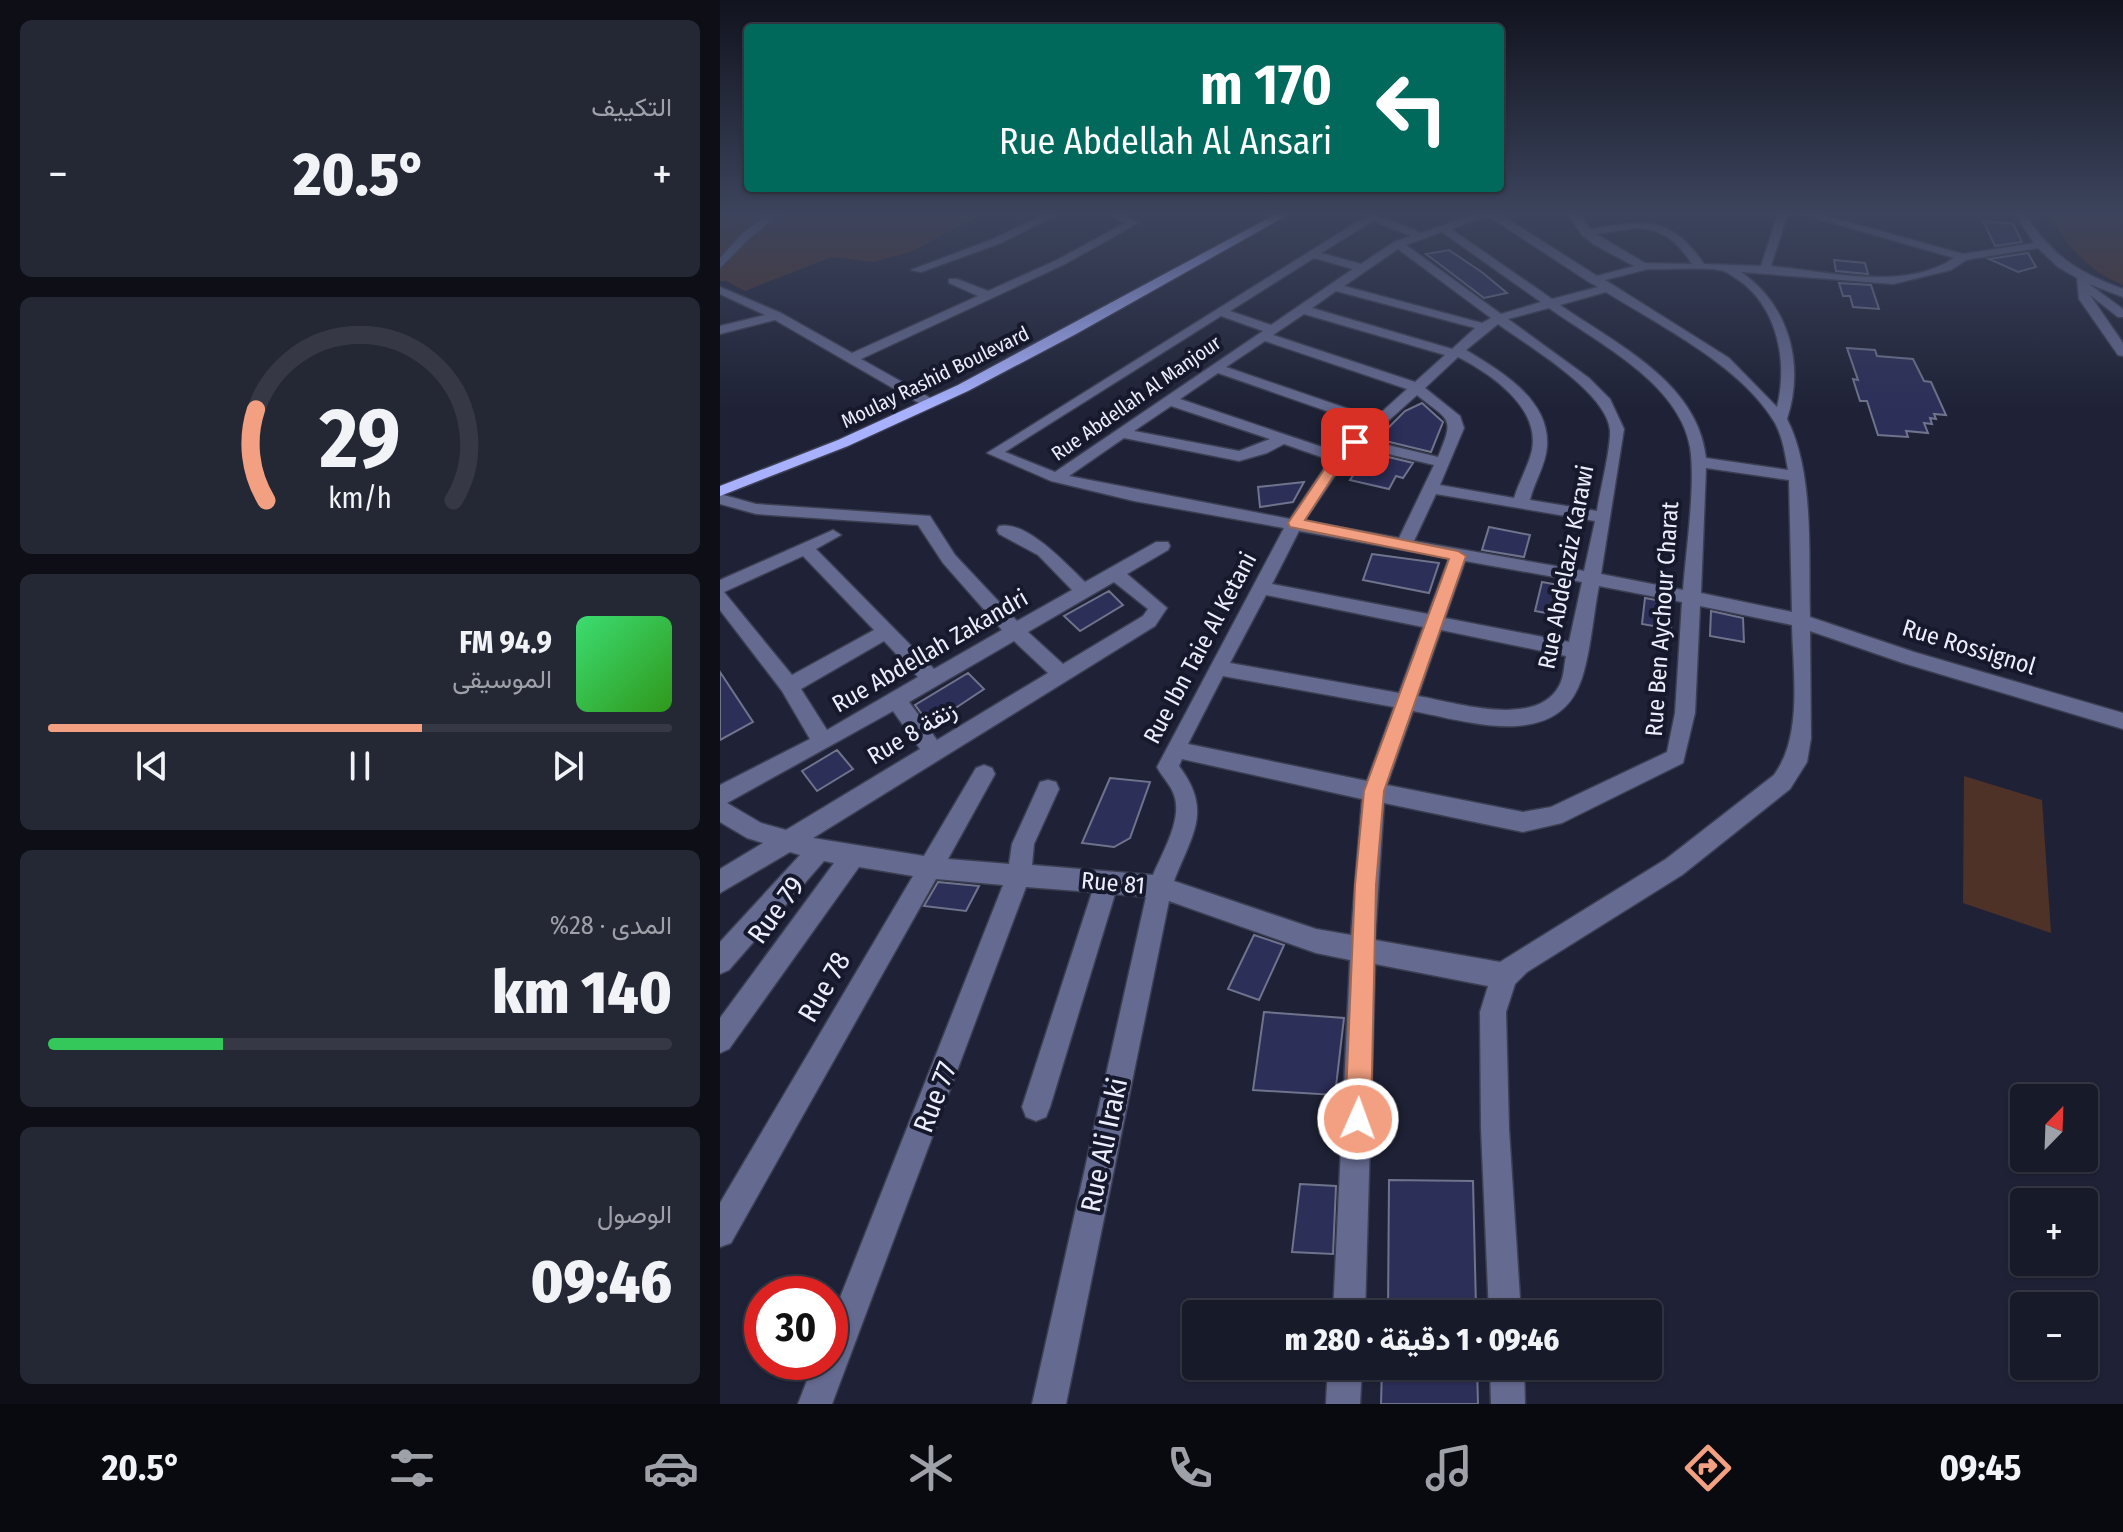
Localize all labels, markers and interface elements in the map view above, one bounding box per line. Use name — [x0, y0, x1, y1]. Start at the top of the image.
text: 170 m — [1200, 52, 1332, 119]
icon: left — [1360, 56, 1464, 160]
text: التكييف — [591, 92, 672, 123]
text: Rue Abdellah Al Ansari — [999, 120, 1332, 164]
text: 20.5° — [293, 139, 427, 211]
text: − — [48, 148, 68, 201]
text: + — [652, 148, 672, 201]
street label: Moulay Rashid Boulevard — [837, 321, 1033, 433]
street label: Rue Abdellah Al Manjour — [1047, 330, 1225, 466]
text: 29 — [318, 389, 401, 489]
pin — [1321, 408, 1389, 476]
icon: arrive — [1333, 420, 1377, 464]
street label: Rue Abdelaziz Karawi — [1532, 463, 1600, 671]
text: km/h — [328, 481, 392, 516]
street label: Rue Ben Aychour Charat — [1640, 500, 1684, 737]
street label: Rue Ibn Taie Al Ketani — [1138, 548, 1262, 748]
street label: Rue Abdellah Zakandri — [827, 584, 1033, 718]
street label: Rue Rossignol — [1899, 613, 2039, 681]
text: 94.9 FM — [459, 625, 552, 661]
text: الموسيقى — [452, 664, 552, 695]
street label: Rue 8 زنقة — [863, 696, 962, 771]
icon: previous — [130, 744, 174, 788]
icon: pause — [338, 744, 382, 788]
icon: next — [546, 744, 590, 788]
street label: Rue 81 — [1080, 866, 1146, 900]
street label: Rue 79 — [741, 870, 811, 950]
text: المدى · 28% — [550, 910, 672, 941]
street label: Rue 78 — [791, 946, 857, 1028]
text: 140 km — [492, 957, 672, 1029]
street label: Rue 77 — [906, 1057, 964, 1137]
street label: Rue Ali Iraki — [1074, 1075, 1134, 1215]
position arrow — [1316, 1077, 1400, 1161]
north arrow — [2010, 1084, 2098, 1172]
map controls — [2010, 1084, 2098, 1380]
button: + — [2010, 1188, 2098, 1276]
text: الوصول — [597, 1199, 672, 1230]
text: 09:46 — [531, 1246, 672, 1318]
speed limit sign: 30 — [744, 1276, 848, 1380]
button: − — [2010, 1292, 2098, 1380]
text: 09:46 · 1 دقيقة · 280 m — [1285, 1322, 1559, 1358]
icon: filters — [384, 1440, 440, 1496]
icon: car — [643, 1440, 699, 1496]
icon: climate — [903, 1440, 959, 1496]
icon: phone — [1162, 1440, 1218, 1496]
icon: music — [1421, 1440, 1477, 1496]
icon: directions — [1680, 1440, 1736, 1496]
text: 20.5° — [102, 1446, 181, 1490]
text: 09:45 — [1940, 1446, 2021, 1490]

